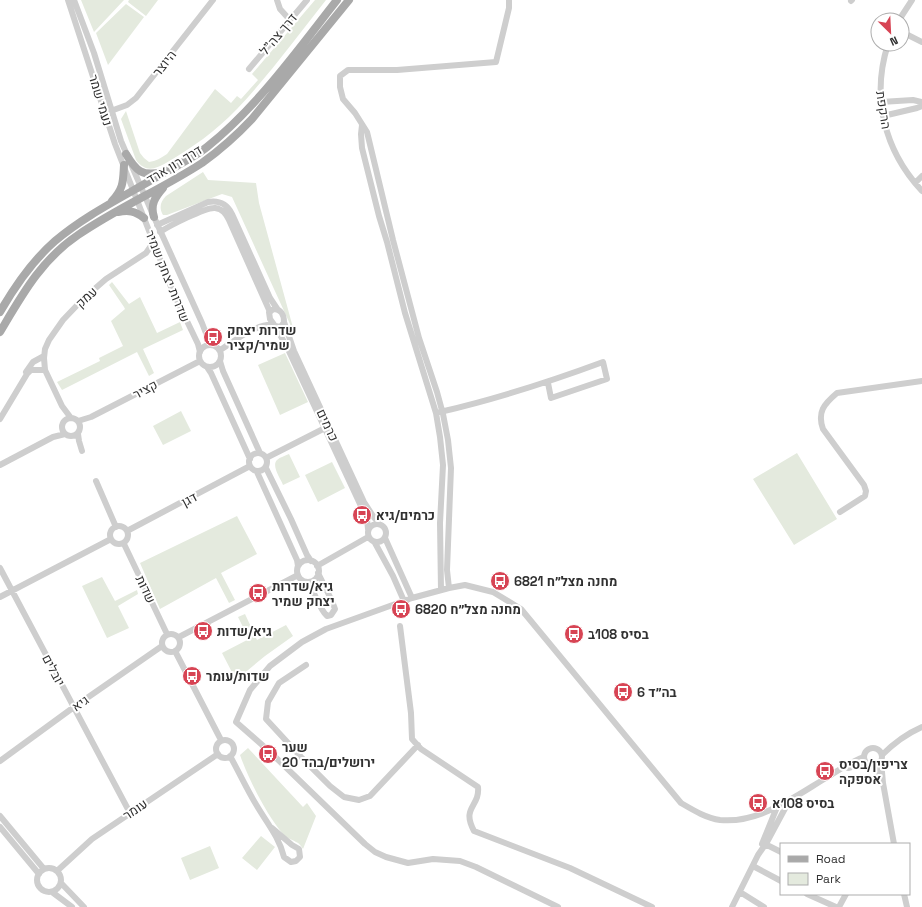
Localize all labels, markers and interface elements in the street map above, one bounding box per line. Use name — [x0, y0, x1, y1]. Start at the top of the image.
street label: דרך צה"ל — [256, 10, 301, 59]
north arrow — [870, 12, 910, 52]
text: N — [888, 33, 900, 49]
street label: היוצר — [149, 47, 180, 80]
street label: נעמי שמר — [85, 72, 116, 128]
street label: הרקפת — [872, 90, 895, 130]
street label: דרך רון ארד — [143, 141, 205, 188]
street label: שדרות יצחק שמיר — [141, 228, 194, 325]
street label: עמק — [72, 283, 101, 312]
place label: שדרות יצחק שמיר/קציר — [227, 322, 296, 354]
bus stop icon: שדרות יצחק שמיר/קציר — [202, 326, 224, 348]
street label: קציר — [130, 376, 160, 403]
street label: כרמים — [313, 406, 342, 444]
street label: דגן — [178, 488, 200, 511]
bus stop icon: כרמים/גיא — [351, 504, 373, 526]
place label: כרמים/גיא — [376, 507, 435, 524]
bus stop icon: מחנה מצל״ח 6821 — [489, 570, 511, 592]
street label: שדות — [132, 572, 160, 606]
place label: מחנה מצל״ח 6821 — [514, 573, 617, 590]
place label: גיא/שדרות יצחק שמיר — [272, 578, 335, 610]
bus stop icon: גיא/שדרות יצחק שמיר — [247, 582, 269, 604]
bus stop icon: מחנה מצל״ח 6820 — [390, 598, 412, 620]
place label: מחנה מצל״ח 6820 — [415, 601, 521, 618]
bus stop icon: גיא/שדות — [192, 620, 214, 642]
place label: גיא/שדות — [217, 623, 272, 640]
bus stop icon: בסיס 108ב — [563, 623, 585, 645]
place label: בסיס 108ב — [588, 626, 649, 643]
street label: יובלים — [38, 651, 69, 689]
bus stop icon: שדות/עומר — [181, 665, 203, 687]
place label: שדות/עומר — [206, 668, 269, 685]
bus stop icon: בה״ד 6 — [612, 681, 634, 703]
place label: בה״ד 6 — [637, 684, 677, 701]
street label: גיא — [68, 691, 92, 715]
place label: שער ירושלים/בהד 20 — [282, 739, 375, 771]
bus stop icon: שער ירושלים/בהד 20 — [257, 743, 279, 765]
place label: צריפין/בסיס אספקה — [839, 756, 908, 788]
bus stop icon: צריפין/בסיס אספקה — [814, 760, 836, 782]
bus stop icon: בסיס 108א — [747, 792, 769, 814]
street label: עומר — [120, 795, 151, 824]
place label: בסיס 108א — [772, 795, 834, 812]
legend — [780, 843, 910, 895]
text: Road — [816, 851, 845, 867]
text: Park — [816, 871, 841, 887]

